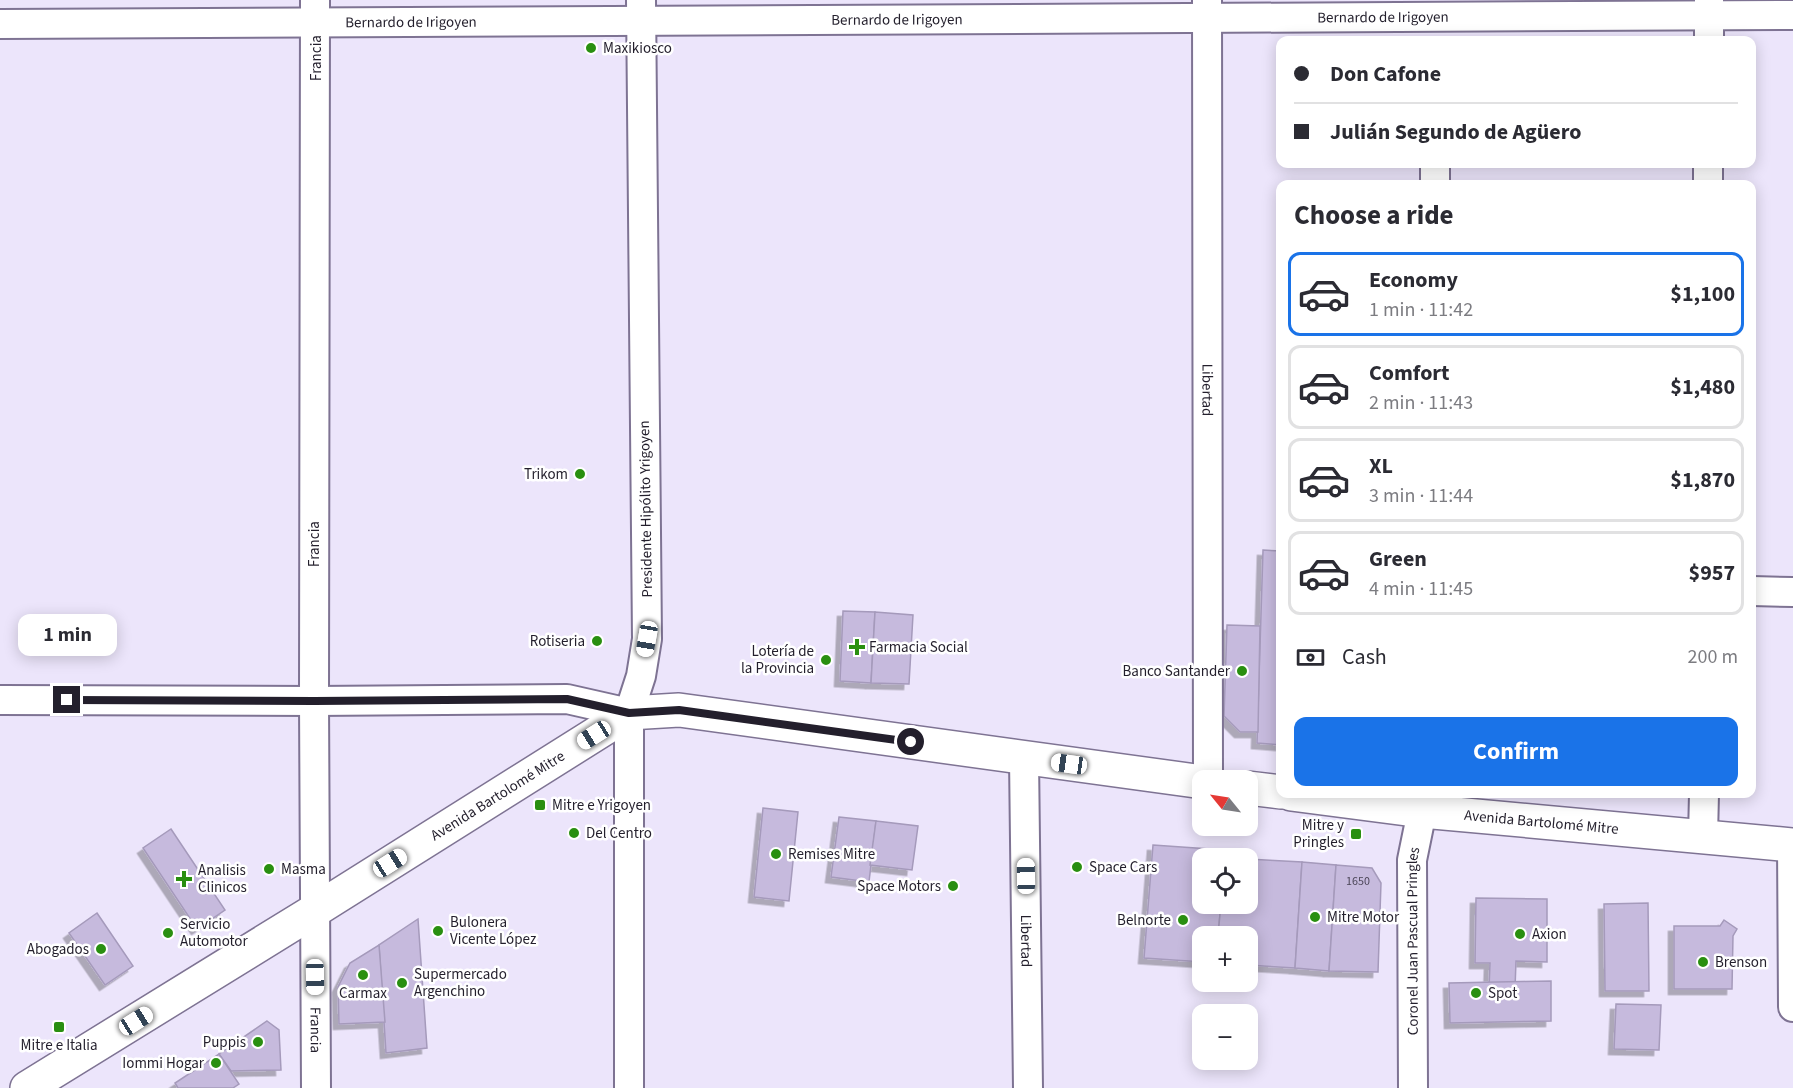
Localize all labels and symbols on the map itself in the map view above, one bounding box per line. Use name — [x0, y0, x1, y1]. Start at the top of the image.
street label: Bernardo de Irigoyen — [1317, 6, 1449, 28]
street label: Bernardo de Irigoyen — [831, 9, 963, 30]
street label: Bernardo de Irigoyen — [345, 11, 477, 33]
street label: Francia — [306, 35, 327, 81]
place label: Maxikiosco — [603, 38, 672, 59]
marker: Maxikiosco — [584, 41, 598, 55]
street label: Libertad — [1197, 364, 1218, 416]
street label: Presidente Hipólito Yrigoyen — [634, 420, 658, 598]
place label: Trikom — [524, 464, 568, 485]
marker: Trikom — [573, 467, 587, 481]
street label: Francia — [304, 521, 325, 567]
callout: 1 min — [17, 613, 116, 655]
car — [635, 620, 659, 658]
place label: Rotiseria — [530, 631, 585, 652]
marker: Rotiseria — [590, 634, 604, 648]
place label: Farmacia Social — [869, 637, 968, 658]
marker: Farmacia Social — [850, 640, 864, 654]
place label: Lotería de la Provincia — [741, 641, 814, 679]
marker: Lotería de la Provincia — [819, 653, 833, 667]
place label: Banco Santander — [1123, 661, 1231, 682]
marker: Banco Santander — [1235, 664, 1249, 678]
route end — [53, 686, 80, 713]
car — [574, 718, 614, 752]
route start — [897, 728, 924, 755]
street label: Avenida Bartolomé Mitre — [426, 745, 569, 846]
car — [1050, 753, 1088, 775]
north arrow — [1192, 770, 1258, 836]
place label: Mitre e Yrigoyen — [552, 795, 651, 816]
marker: Mitre e Yrigoyen — [533, 798, 547, 812]
street label: Avenida Bartolomé Mitre — [1463, 804, 1620, 839]
place label: Mitre y Pringles — [1293, 815, 1344, 853]
place label: Del Centro — [586, 823, 652, 844]
marker: Del Centro — [567, 826, 581, 840]
marker: Mitre y Pringles — [1349, 827, 1363, 841]
place label: Remises Mitre — [788, 844, 875, 865]
street label: Coronel Juan Pascual Pringles — [1402, 845, 1425, 1035]
car — [370, 846, 410, 880]
marker: Remises Mitre — [769, 847, 783, 861]
place label: Space Cars — [1089, 857, 1157, 878]
car — [1017, 858, 1035, 894]
place label: Masma — [281, 859, 326, 880]
place label: Analisis Clinicos — [198, 860, 247, 898]
marker: Space Cars — [1070, 860, 1084, 874]
marker: Masma — [262, 862, 276, 876]
marker: Analisis Clinicos — [175, 870, 193, 888]
house number: 1650 — [1346, 873, 1370, 890]
place label: Space Motors — [857, 876, 941, 897]
marker: Space Motors — [946, 879, 960, 893]
place label: Mitre Motor — [1327, 907, 1400, 928]
place label: Belnorte — [1117, 910, 1171, 931]
marker: Mitre Motor — [1308, 910, 1322, 924]
place label: Bulonera Vicente López — [450, 912, 536, 950]
marker: Belnorte — [1176, 913, 1190, 927]
place label: Servicio Automotor — [180, 914, 249, 952]
street label: Libertad — [1015, 915, 1037, 967]
marker: Bulonera Vicente López — [431, 924, 445, 938]
place label: Axion — [1532, 924, 1567, 945]
marker: Servicio Automotor — [161, 926, 175, 940]
marker: Axion — [1513, 927, 1527, 941]
place label: Abogados — [27, 939, 89, 960]
marker: Abogados — [94, 942, 108, 956]
place label: Brenson — [1715, 952, 1767, 973]
marker: Brenson — [1696, 955, 1710, 969]
car — [306, 959, 324, 995]
place label: Supermercado Argenchino — [414, 964, 507, 1002]
marker: Carmax — [356, 968, 370, 982]
marker: Supermercado Argenchino — [395, 976, 409, 990]
place label: Carmax — [339, 983, 387, 1004]
place label: Spot — [1488, 983, 1517, 1004]
marker: Spot — [1469, 986, 1483, 1000]
car — [116, 1004, 156, 1038]
street label: Francia — [305, 1007, 326, 1053]
marker: Mitre e Italia — [52, 1020, 66, 1034]
place label: Puppis — [203, 1032, 246, 1053]
place label: Mitre e Italia — [21, 1035, 97, 1056]
marker: Puppis — [251, 1035, 265, 1049]
place label: Iommi Hogar — [122, 1053, 205, 1074]
marker: Iommi Hogar — [209, 1056, 223, 1070]

